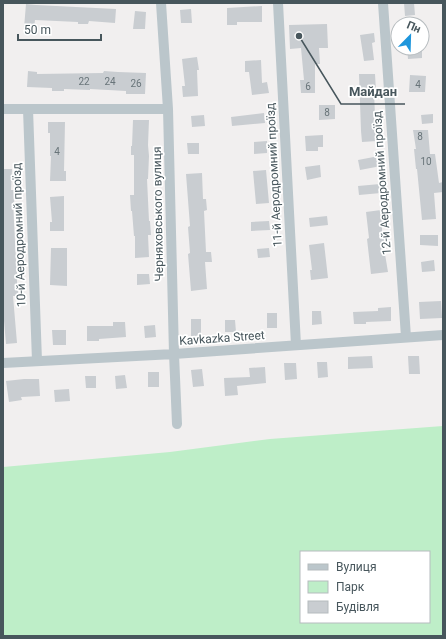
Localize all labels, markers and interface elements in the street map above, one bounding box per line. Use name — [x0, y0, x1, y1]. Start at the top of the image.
scale bar — [18, 16, 101, 42]
north arrow — [390, 16, 430, 56]
text: Пн — [405, 19, 423, 36]
text: 50 m — [24, 23, 51, 37]
house number: 22 — [78, 76, 90, 87]
house number: 24 — [104, 76, 116, 87]
house number: 26 — [130, 78, 142, 89]
callout: Майдан — [341, 79, 405, 104]
house number: 4 — [415, 79, 421, 90]
house number: 6 — [305, 81, 311, 92]
text: Майдан — [349, 84, 397, 99]
street label: 11-й Аеродромний проїзд — [263, 103, 285, 247]
house number: 8 — [324, 107, 330, 118]
street label: 12-й Аеродромний проїзд — [370, 111, 394, 255]
house number: 8 — [417, 131, 423, 142]
house number: 4 — [54, 146, 60, 157]
street label: Черняховського вулиця — [150, 146, 166, 282]
house number: 10 — [420, 156, 432, 167]
street label: 10-й Аеродромний проїзд — [9, 163, 29, 307]
street label: Kavkazka Street — [179, 328, 265, 348]
legend — [300, 551, 430, 623]
text: Вулиця — [336, 560, 377, 574]
text: Парк — [336, 580, 365, 594]
text: Будівля — [336, 600, 379, 614]

